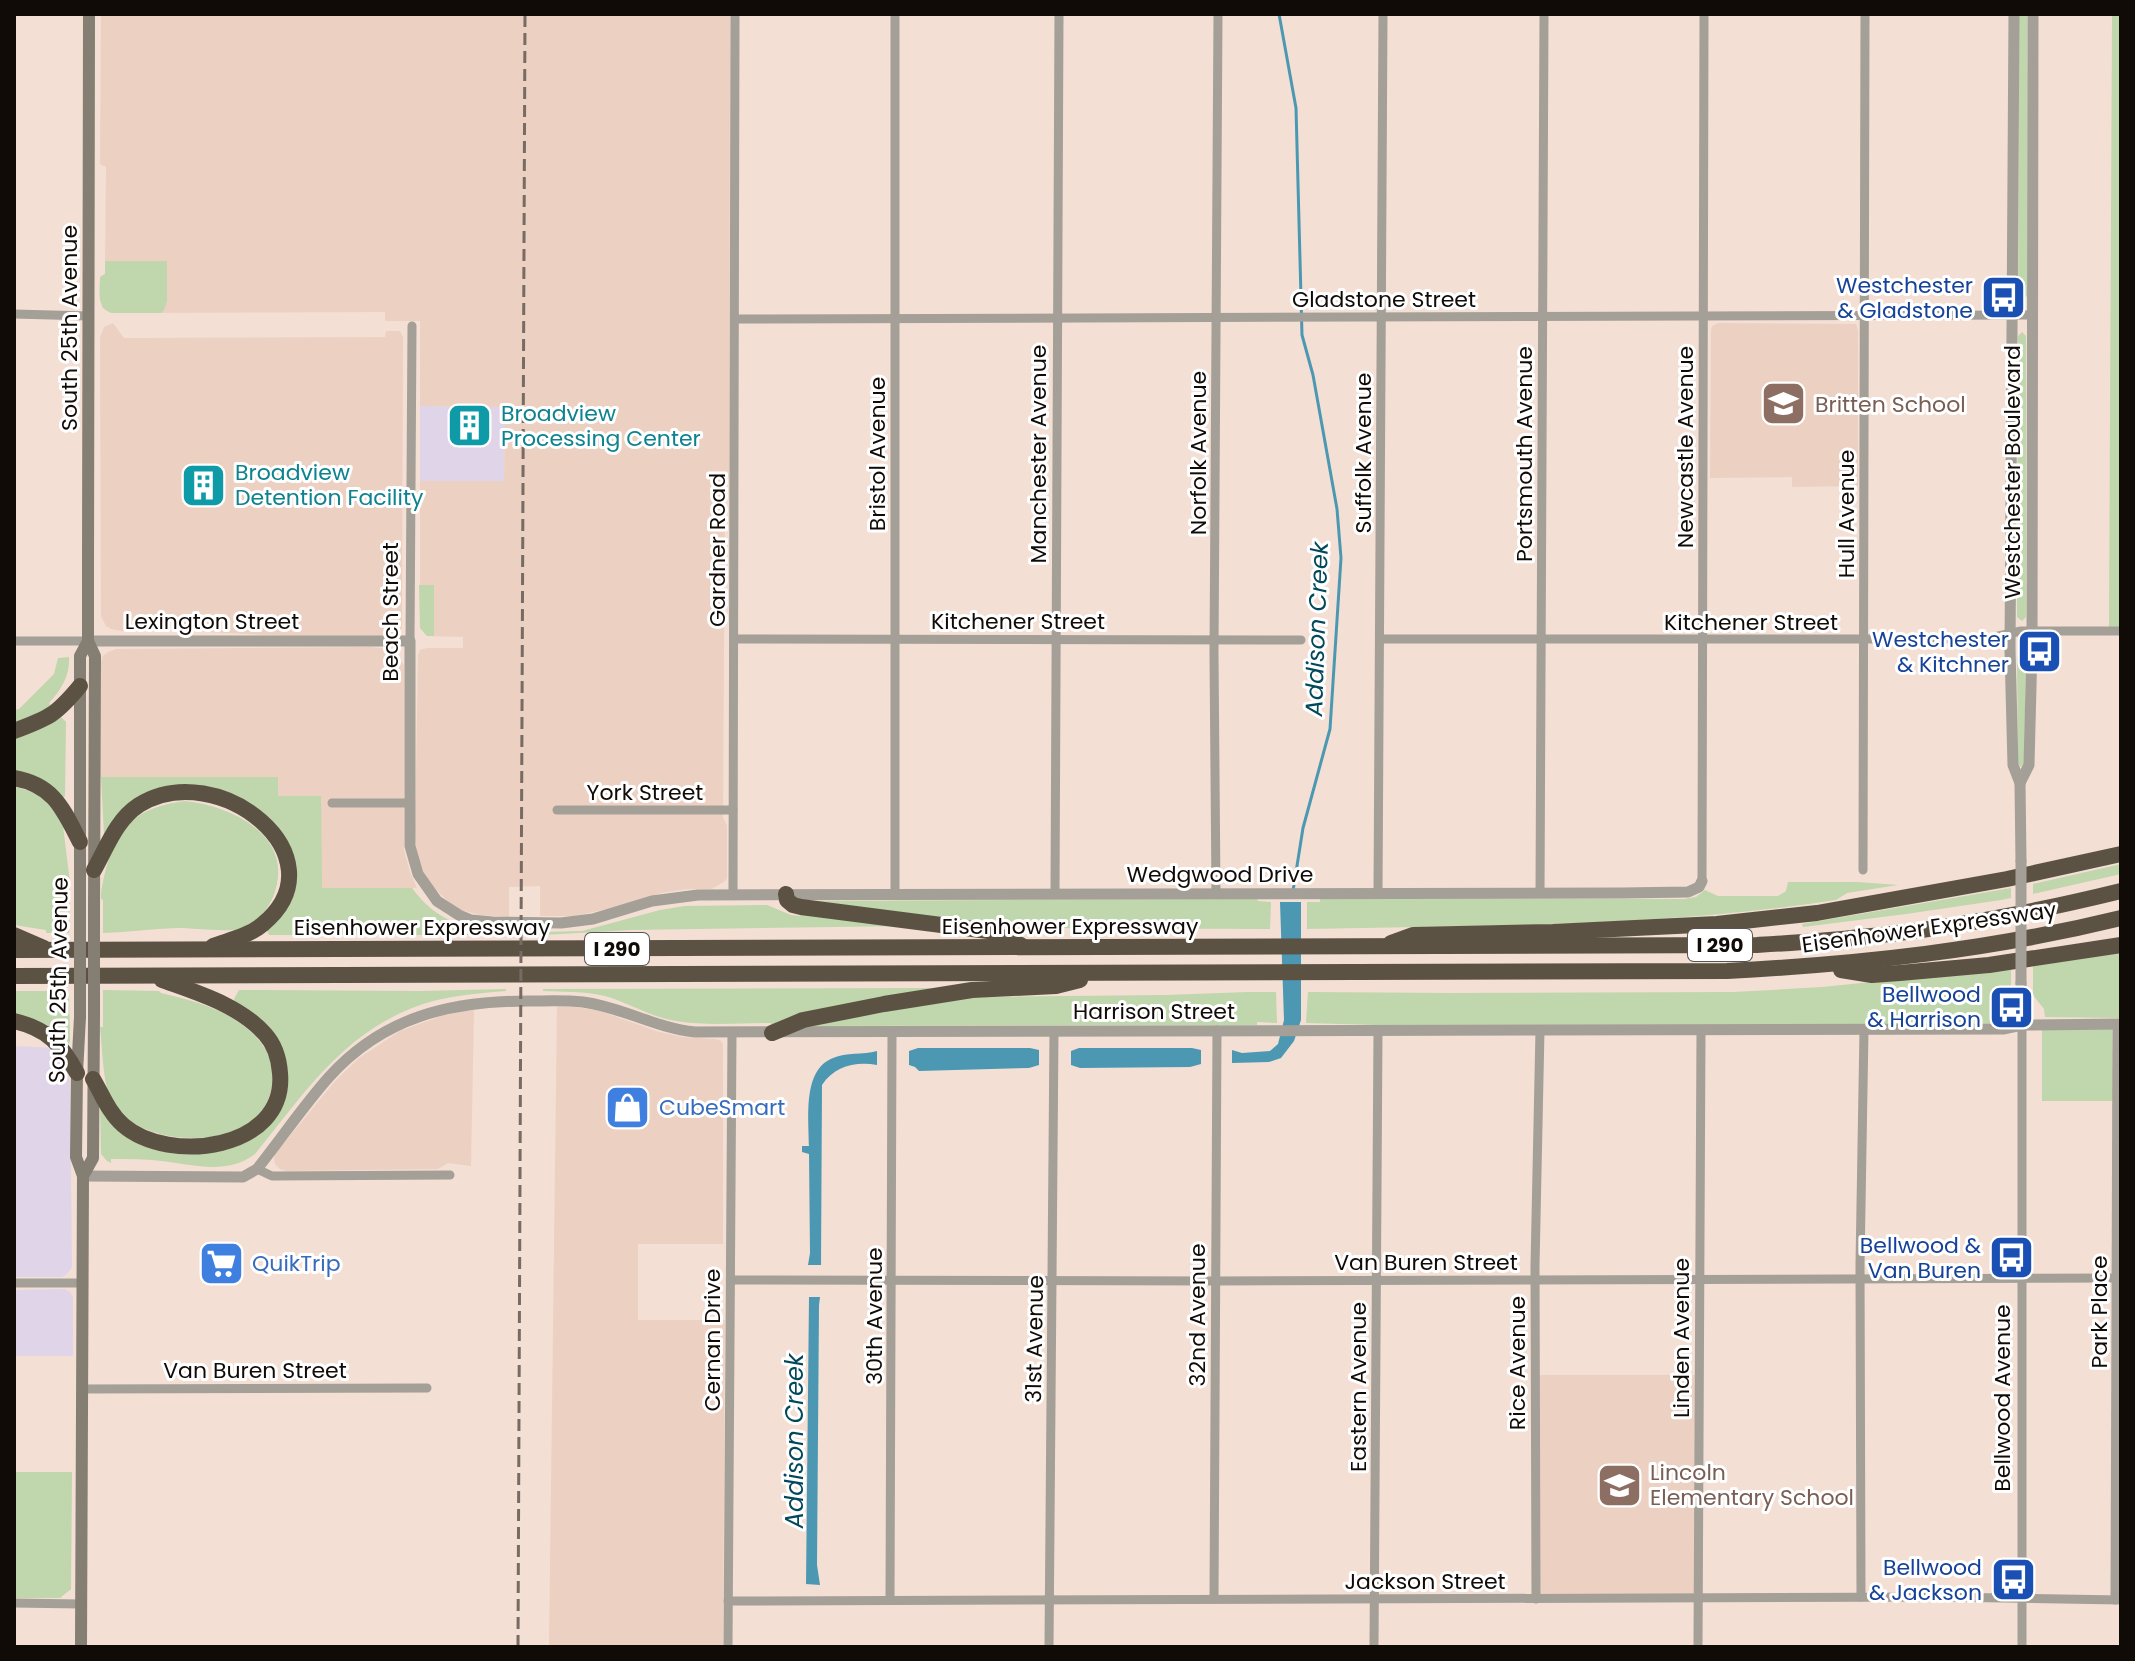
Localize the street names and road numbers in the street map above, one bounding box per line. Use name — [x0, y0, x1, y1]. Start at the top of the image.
street label: South 25th Avenue — [54, 225, 85, 431]
street label: Gladstone Street — [1292, 284, 1476, 315]
street label: Manchester Avenue — [1023, 345, 1054, 563]
street label: Westchester Boulevard — [1997, 345, 2028, 599]
street label: Portsmouth Avenue — [1509, 346, 1540, 562]
street label: Newcastle Avenue — [1670, 346, 1701, 548]
street label: Norfolk Avenue — [1183, 371, 1214, 535]
street label: Suffolk Avenue — [1348, 373, 1379, 533]
street label: Bristol Avenue — [862, 377, 893, 531]
street label: Hull Avenue — [1831, 450, 1862, 578]
street label: Gardner Road — [702, 473, 733, 627]
street label: Beach Street — [375, 542, 406, 682]
street label: Lexington Street — [125, 606, 299, 637]
street label: Kitchener Street — [931, 606, 1105, 637]
street label: Kitchener Street — [1664, 607, 1838, 638]
street label: York Street — [587, 777, 703, 808]
street label: Wedgwood Drive — [1127, 859, 1313, 890]
street label: South 25th Avenue — [41, 877, 76, 1083]
street label: Eisenhower Expressway — [1800, 894, 2059, 961]
street label: Eisenhower Expressway — [942, 911, 1199, 942]
street label: Eisenhower Expressway — [294, 912, 551, 943]
road number: I 290 — [1688, 929, 1752, 961]
road number: I 290 — [585, 933, 649, 965]
street label: Harrison Street — [1073, 996, 1235, 1027]
street label: 32nd Avenue — [1182, 1243, 1213, 1387]
street label: 30th Avenue — [859, 1247, 890, 1385]
street label: Van Buren Street — [1334, 1247, 1518, 1278]
street label: Park Place — [2084, 1255, 2115, 1369]
street label: Linden Avenue — [1666, 1258, 1697, 1418]
street label: Cernan Drive — [697, 1269, 728, 1411]
street label: 31st Avenue — [1018, 1275, 1051, 1403]
street label: Rice Avenue — [1502, 1296, 1533, 1430]
street label: Eastern Avenue — [1343, 1302, 1374, 1472]
street label: Bellwood Avenue — [1987, 1304, 2018, 1492]
street label: Van Buren Street — [163, 1355, 347, 1386]
street label: Jackson Street — [1344, 1566, 1506, 1597]

